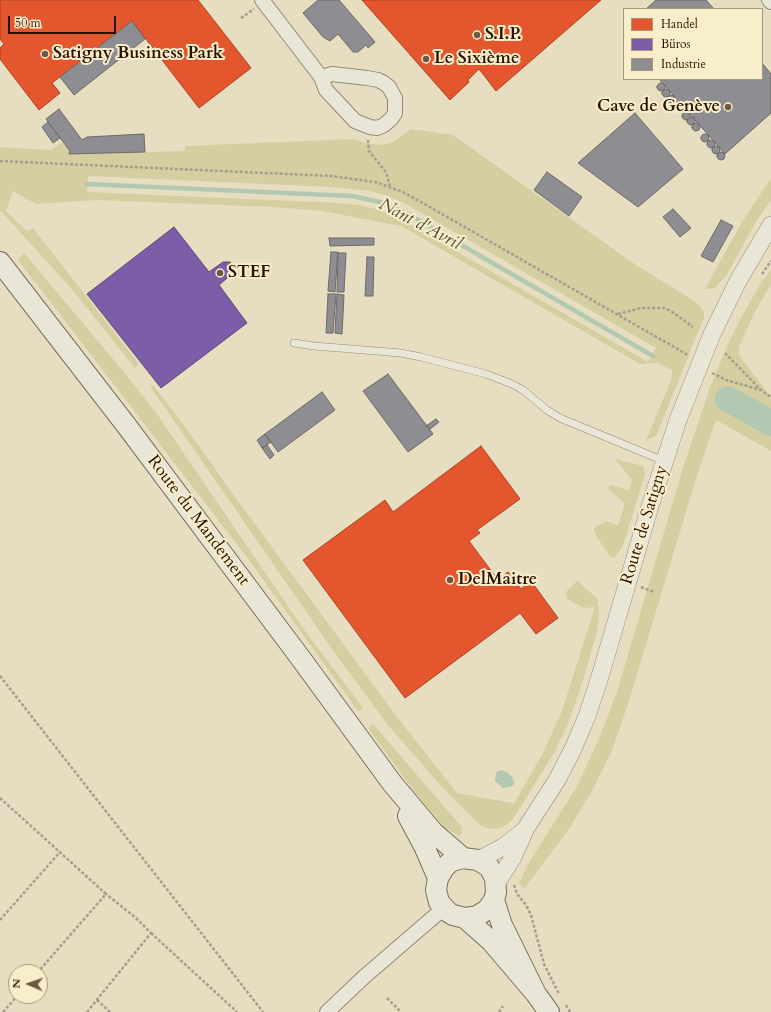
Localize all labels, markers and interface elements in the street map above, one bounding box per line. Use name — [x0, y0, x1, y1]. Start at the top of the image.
scale bar — [10, 8, 118, 34]
legend — [623, 8, 763, 80]
text: 50 m — [15, 15, 41, 31]
text: Handel — [661, 16, 698, 32]
place label: S.I.P. — [485, 25, 522, 45]
marker: S.I.P. — [472, 30, 482, 40]
text: Büros — [661, 36, 691, 52]
place label: Satigny Business Park — [53, 44, 223, 64]
marker: Satigny Business Park — [40, 49, 50, 59]
place label: Le Sixième — [434, 49, 519, 69]
marker: Le Sixième — [421, 54, 431, 64]
text: Industrie — [661, 56, 706, 72]
place label: Cave de Genève — [597, 97, 720, 117]
marker: Cave de Genève — [723, 102, 733, 112]
water label: Nant d'Avril — [375, 194, 465, 256]
place label: STEF — [228, 263, 270, 283]
marker: STEF — [215, 268, 225, 278]
street label: Route du Mandement — [142, 452, 254, 590]
street label: Route de Satigny — [617, 463, 673, 587]
place label: DelMaitre — [458, 570, 537, 590]
marker: DelMaitre — [445, 575, 455, 585]
north arrow — [8, 964, 48, 1004]
text: N — [9, 979, 24, 989]

